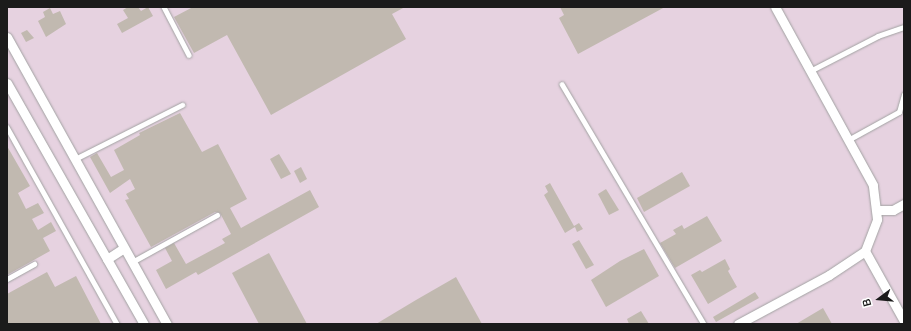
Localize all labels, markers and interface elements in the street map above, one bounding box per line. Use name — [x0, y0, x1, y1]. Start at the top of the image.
north arrow — [859, 279, 899, 319]
text: B — [859, 297, 875, 308]

